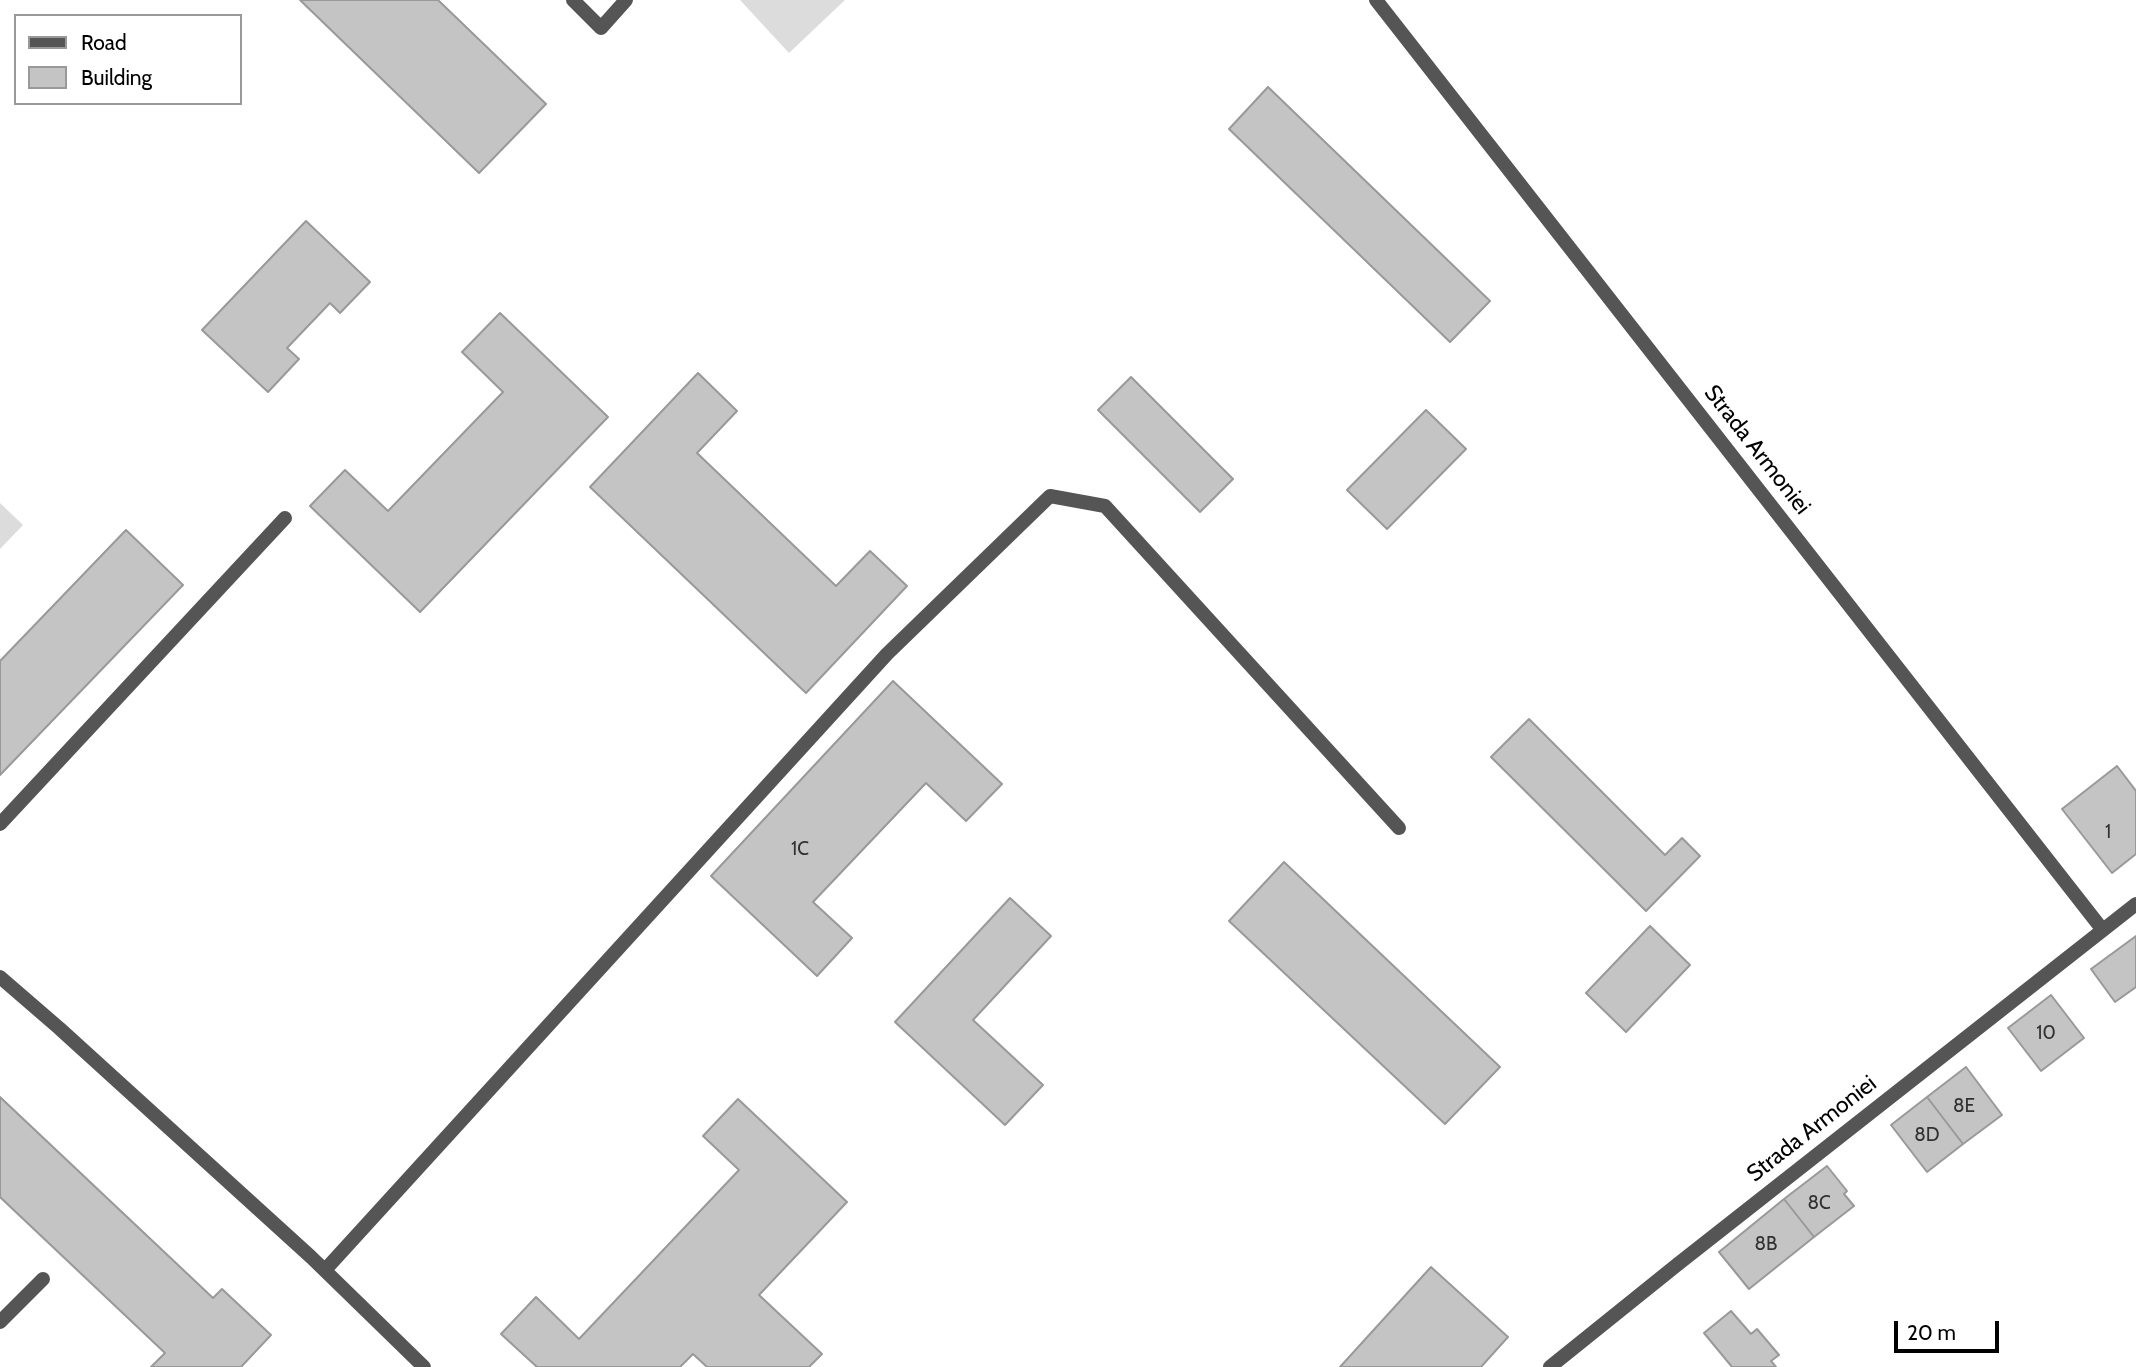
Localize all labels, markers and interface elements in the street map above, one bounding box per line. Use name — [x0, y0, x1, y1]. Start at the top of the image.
legend — [14, 14, 242, 105]
text: Road — [81, 30, 127, 55]
text: Building — [81, 65, 152, 90]
street label: Strada Armoniei — [1698, 380, 1816, 520]
house number: 1 — [2105, 821, 2111, 843]
house number: 1C — [791, 838, 809, 860]
house number: 10 — [2036, 1022, 2056, 1044]
street label: Strada Armoniei — [1742, 1070, 1882, 1188]
house number: 8E — [1953, 1095, 1975, 1117]
house number: 8D — [1914, 1124, 1940, 1146]
house number: 8C — [1807, 1192, 1831, 1214]
house number: 8B — [1755, 1233, 1777, 1255]
scale bar — [1898, 1308, 2003, 1352]
text: 20 m — [1907, 1320, 1956, 1345]

